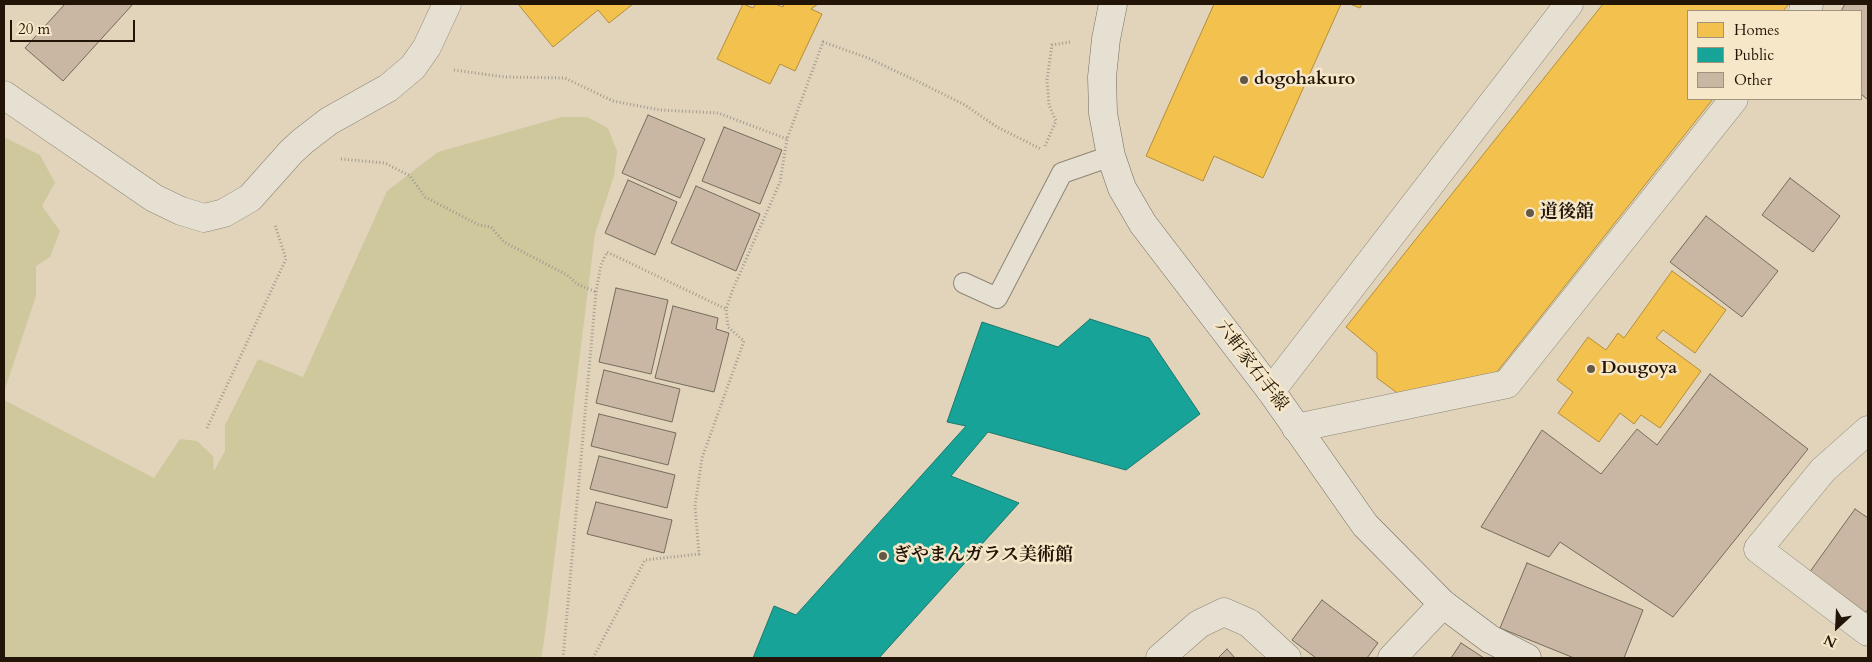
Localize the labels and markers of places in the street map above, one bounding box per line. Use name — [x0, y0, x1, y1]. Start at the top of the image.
place label: dogohakuro — [1254, 69, 1355, 91]
marker: dogohakuro — [1238, 74, 1250, 86]
place label: 道後舘 — [1540, 202, 1594, 224]
marker: 道後舘 — [1524, 207, 1536, 219]
place label: Dougoya — [1601, 358, 1677, 380]
marker: Dougoya — [1585, 363, 1597, 375]
place label: ぎやまんガラス美術館 — [893, 545, 1073, 567]
marker: ぎやまんガラス美術館 — [877, 550, 889, 562]

